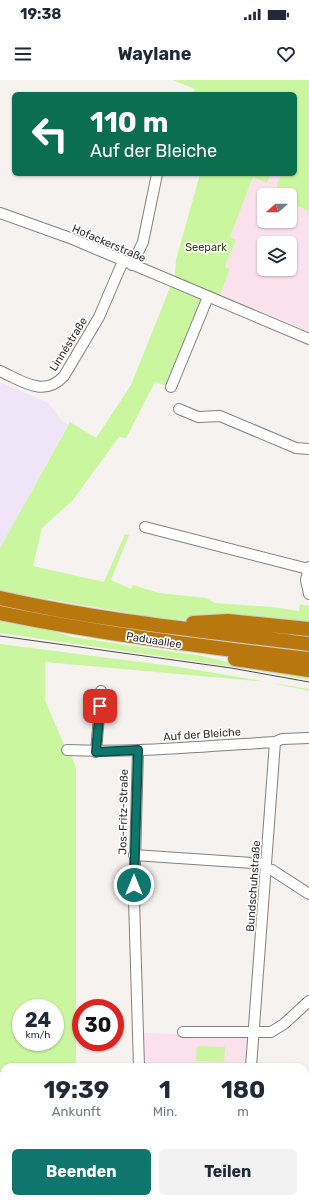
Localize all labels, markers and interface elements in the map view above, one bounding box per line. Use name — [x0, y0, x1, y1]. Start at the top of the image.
text: 19:38 — [20, 5, 62, 23]
icon: menu — [12, 43, 34, 65]
text: Waylane — [118, 43, 191, 65]
icon: heart — [275, 43, 297, 65]
text: 110 m — [90, 106, 168, 139]
icon: left — [24, 108, 76, 160]
text: Auf der Bleiche — [90, 140, 217, 162]
north arrow — [257, 188, 297, 228]
map controls — [257, 188, 297, 276]
street label: Hofackerstraße — [70, 222, 148, 265]
button: layers — [257, 236, 297, 276]
park label: Seepark — [185, 241, 227, 254]
street label: Linnéstraße — [47, 315, 90, 374]
street label: Paduaallee — [125, 630, 183, 651]
pin — [83, 689, 117, 723]
icon: arrive — [89, 695, 111, 717]
street label: Auf der Bleiche — [163, 725, 241, 744]
street label: Jos-Fritz-Straße — [116, 769, 131, 855]
street label: Bundschuhstraße — [244, 840, 263, 932]
position arrow — [113, 864, 155, 906]
speed limit sign: 30 — [72, 999, 124, 1051]
text: 24 — [25, 1008, 51, 1032]
text: km/h — [26, 1029, 50, 1041]
text: 19:39 — [44, 1076, 109, 1104]
text: 1 — [159, 1076, 171, 1104]
text: 180 — [221, 1076, 265, 1104]
text: Ankunft — [52, 1104, 101, 1119]
text: Min. — [153, 1104, 177, 1119]
text: m — [237, 1104, 249, 1119]
button: Beenden — [12, 1149, 151, 1195]
button: Teilen — [159, 1149, 297, 1195]

